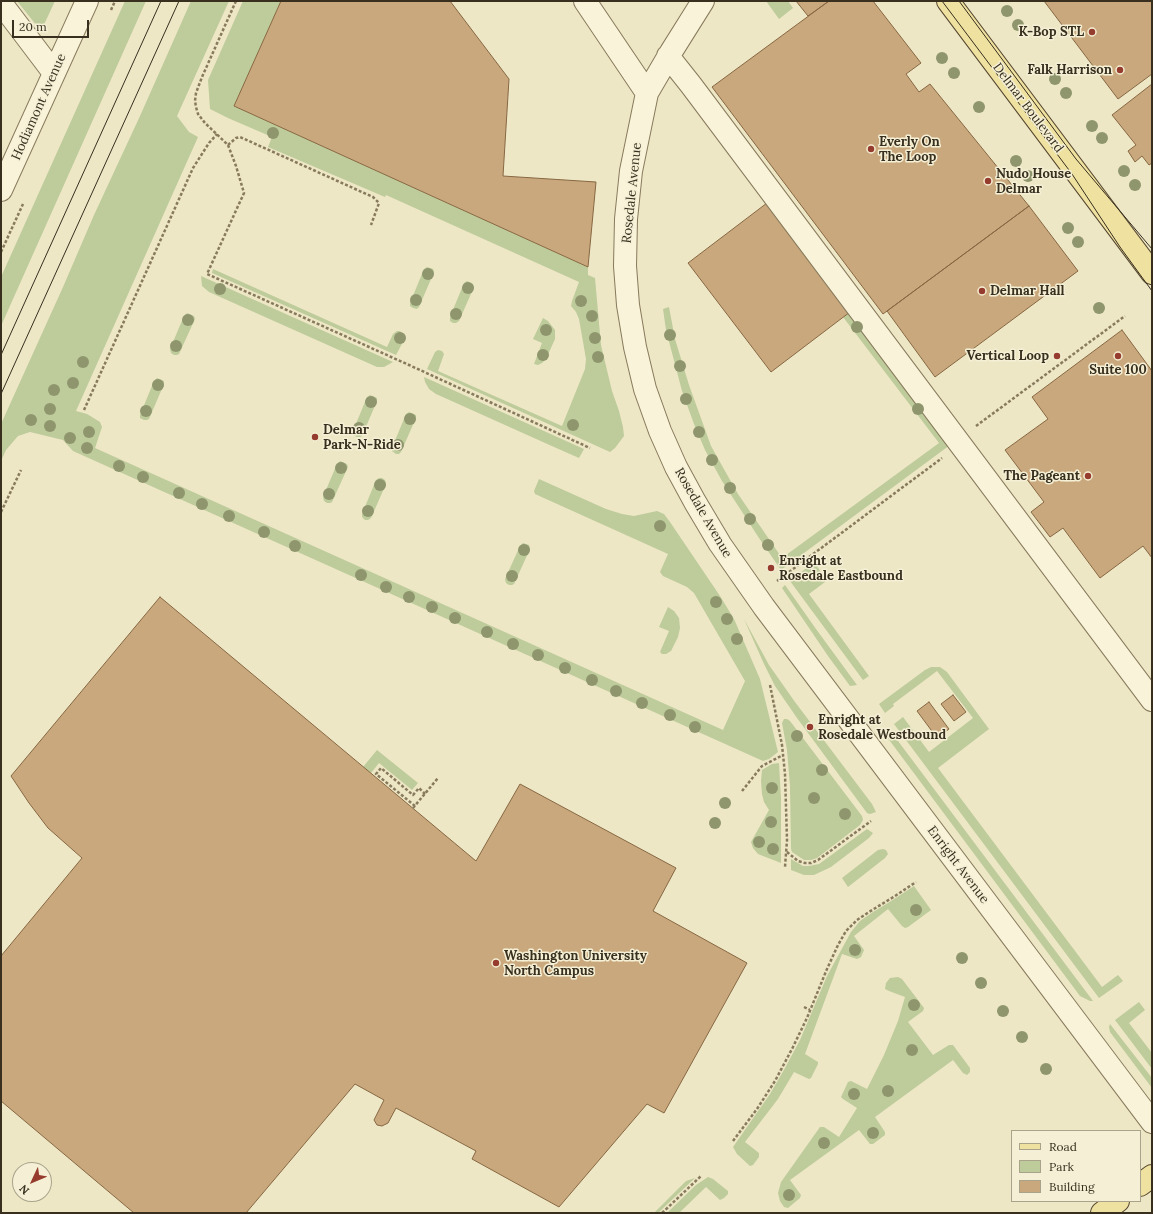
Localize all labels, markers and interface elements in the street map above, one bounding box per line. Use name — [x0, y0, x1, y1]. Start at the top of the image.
scale bar — [14, 12, 91, 38]
text: 20 m — [19, 19, 47, 34]
place label: K-Bop STL — [1018, 24, 1084, 40]
marker: K-Bop STL — [1087, 27, 1097, 37]
street label: Hodiamont Avenue — [8, 51, 70, 163]
street label: Delmar Boulevard — [989, 60, 1067, 156]
place label: Falk Harrison — [1027, 62, 1112, 78]
marker: Falk Harrison — [1115, 65, 1125, 75]
place label: Everly On The Loop — [879, 134, 940, 165]
street label: Rosedale Avenue — [619, 142, 645, 244]
marker: Everly On The Loop — [866, 144, 876, 154]
place label: Nudo House Delmar — [996, 166, 1071, 197]
marker: Nudo House Delmar — [983, 176, 993, 186]
place label: Delmar Hall — [990, 283, 1065, 299]
marker: Delmar Hall — [977, 286, 987, 296]
place label: Vertical Loop — [967, 348, 1049, 364]
marker: Vertical Loop — [1052, 351, 1062, 361]
marker: Suite 100 — [1113, 351, 1123, 361]
place label: Suite 100 — [1089, 362, 1147, 378]
place label: Delmar Park-N-Ride — [323, 422, 401, 453]
marker: Delmar Park-N-Ride — [310, 432, 320, 442]
street label: Rosedale Avenue — [671, 465, 735, 561]
place label: The Pageant — [1004, 468, 1080, 484]
marker: The Pageant — [1083, 471, 1093, 481]
place label: Enright at Rosedale Eastbound — [779, 553, 903, 584]
marker: Enright at Rosedale Eastbound — [766, 563, 776, 573]
place label: Enright at Rosedale Westbound — [818, 712, 946, 743]
marker: Enright at Rosedale Westbound — [805, 722, 815, 732]
street label: Enright Avenue — [924, 823, 992, 907]
place label: Washington University North Campus — [504, 948, 647, 979]
marker: Washington University North Campus — [491, 958, 501, 968]
legend — [1011, 1130, 1141, 1202]
text: Road — [1049, 1139, 1077, 1154]
text: Park — [1049, 1159, 1074, 1174]
north arrow — [12, 1162, 52, 1202]
text: Building — [1049, 1179, 1095, 1194]
text: N — [16, 1182, 32, 1198]

